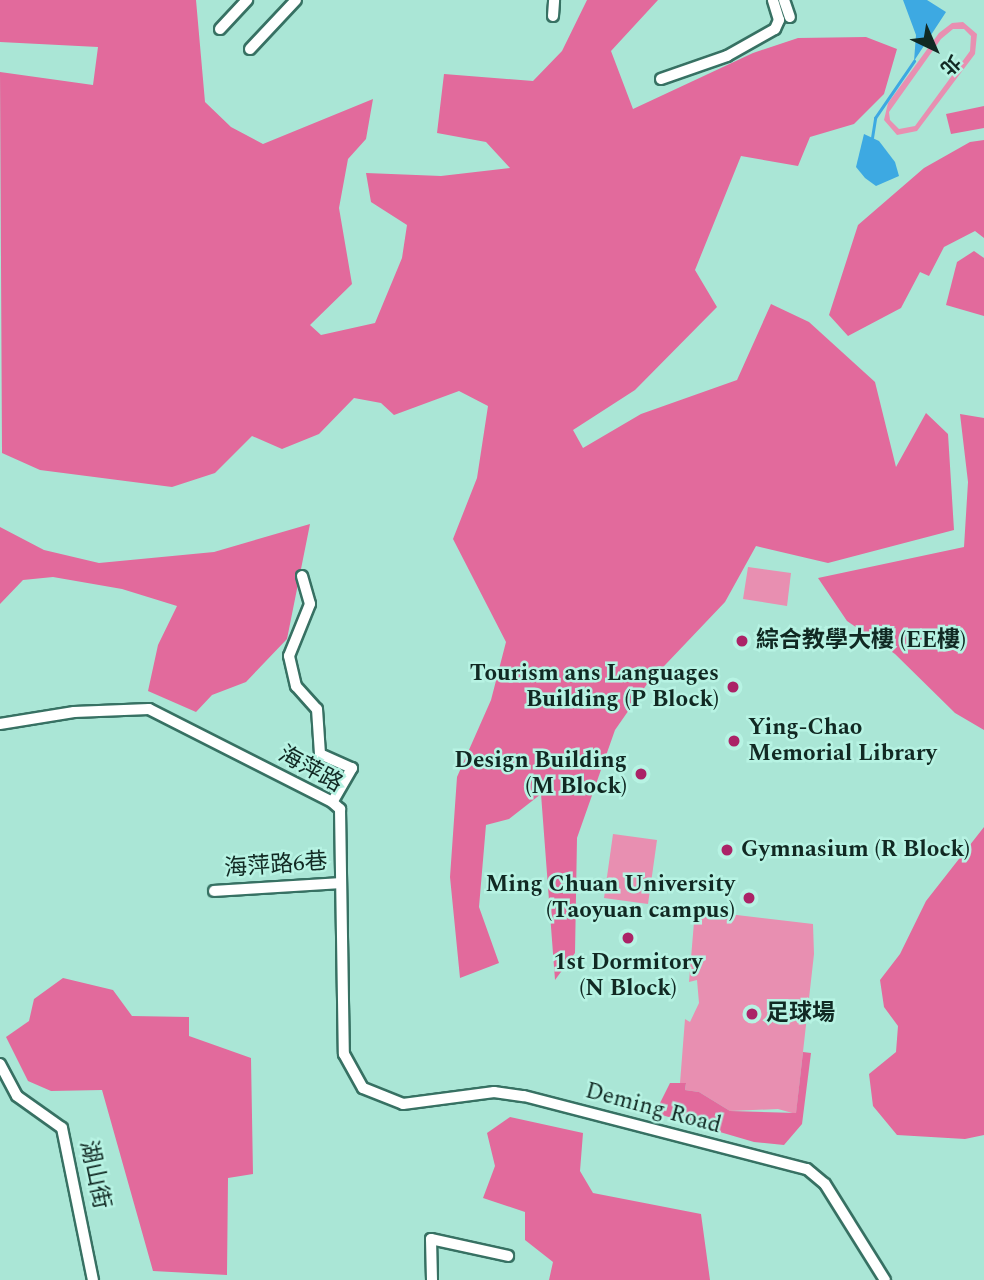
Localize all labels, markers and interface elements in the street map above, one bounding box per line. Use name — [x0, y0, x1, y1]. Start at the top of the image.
north arrow — [900, 14, 970, 84]
text: 北 — [933, 47, 967, 81]
place label: 綜合教學大樓 (EE樓) — [756, 627, 966, 655]
marker: 綜合教學大樓 (EE樓) — [734, 633, 750, 649]
place label: Tourism ans Languages Building (P Block) — [470, 660, 719, 714]
marker: Tourism ans Languages Building (P Block) — [725, 679, 741, 695]
place label: Ying-Chao Memorial Library — [748, 714, 937, 768]
marker: Ying-Chao Memorial Library — [726, 733, 742, 749]
street label: 海萍路 — [273, 741, 347, 799]
place label: Design Building (M Block) — [454, 747, 627, 801]
marker: Design Building (M Block) — [633, 766, 649, 782]
place label: Gymnasium (R Block) — [741, 836, 970, 864]
marker: Gymnasium (R Block) — [719, 842, 735, 858]
street label: 海萍路6巷 — [223, 849, 329, 883]
place label: Ming Chuan University (Taoyuan campus) — [485, 871, 735, 925]
marker: Ming Chuan University (Taoyuan campus) — [741, 890, 757, 906]
marker: 1st Dormitory (N Block) — [620, 930, 636, 946]
place label: 1st Dormitory (N Block) — [553, 949, 703, 1003]
place label: 足球場 — [766, 1000, 835, 1028]
marker: 足球場 — [744, 1006, 760, 1022]
street label: Deming Road — [582, 1078, 724, 1140]
street label: 湖山街 — [73, 1138, 115, 1212]

